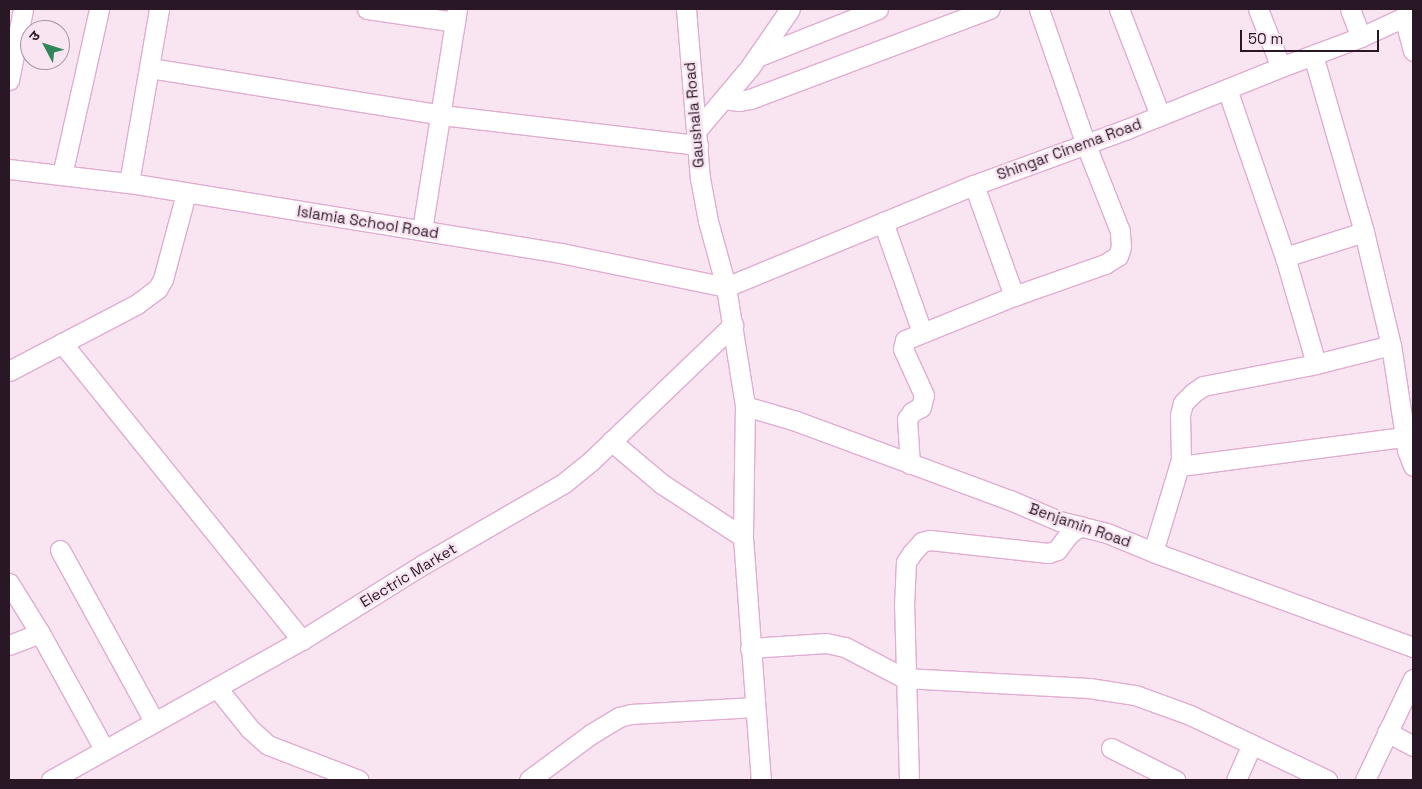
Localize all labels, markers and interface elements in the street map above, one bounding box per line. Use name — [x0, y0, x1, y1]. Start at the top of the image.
north arrow — [20, 20, 70, 70]
scale bar — [1242, 20, 1381, 52]
text: उ — [25, 27, 44, 45]
text: 50 m — [1248, 29, 1283, 48]
street label: Gaushala Road — [680, 61, 708, 169]
street label: Shingar Cinema Road — [994, 114, 1144, 184]
street label: Islamia School Road — [296, 202, 440, 242]
street label: Benjamin Road — [1027, 499, 1133, 551]
street label: Electric Market — [357, 539, 459, 611]

